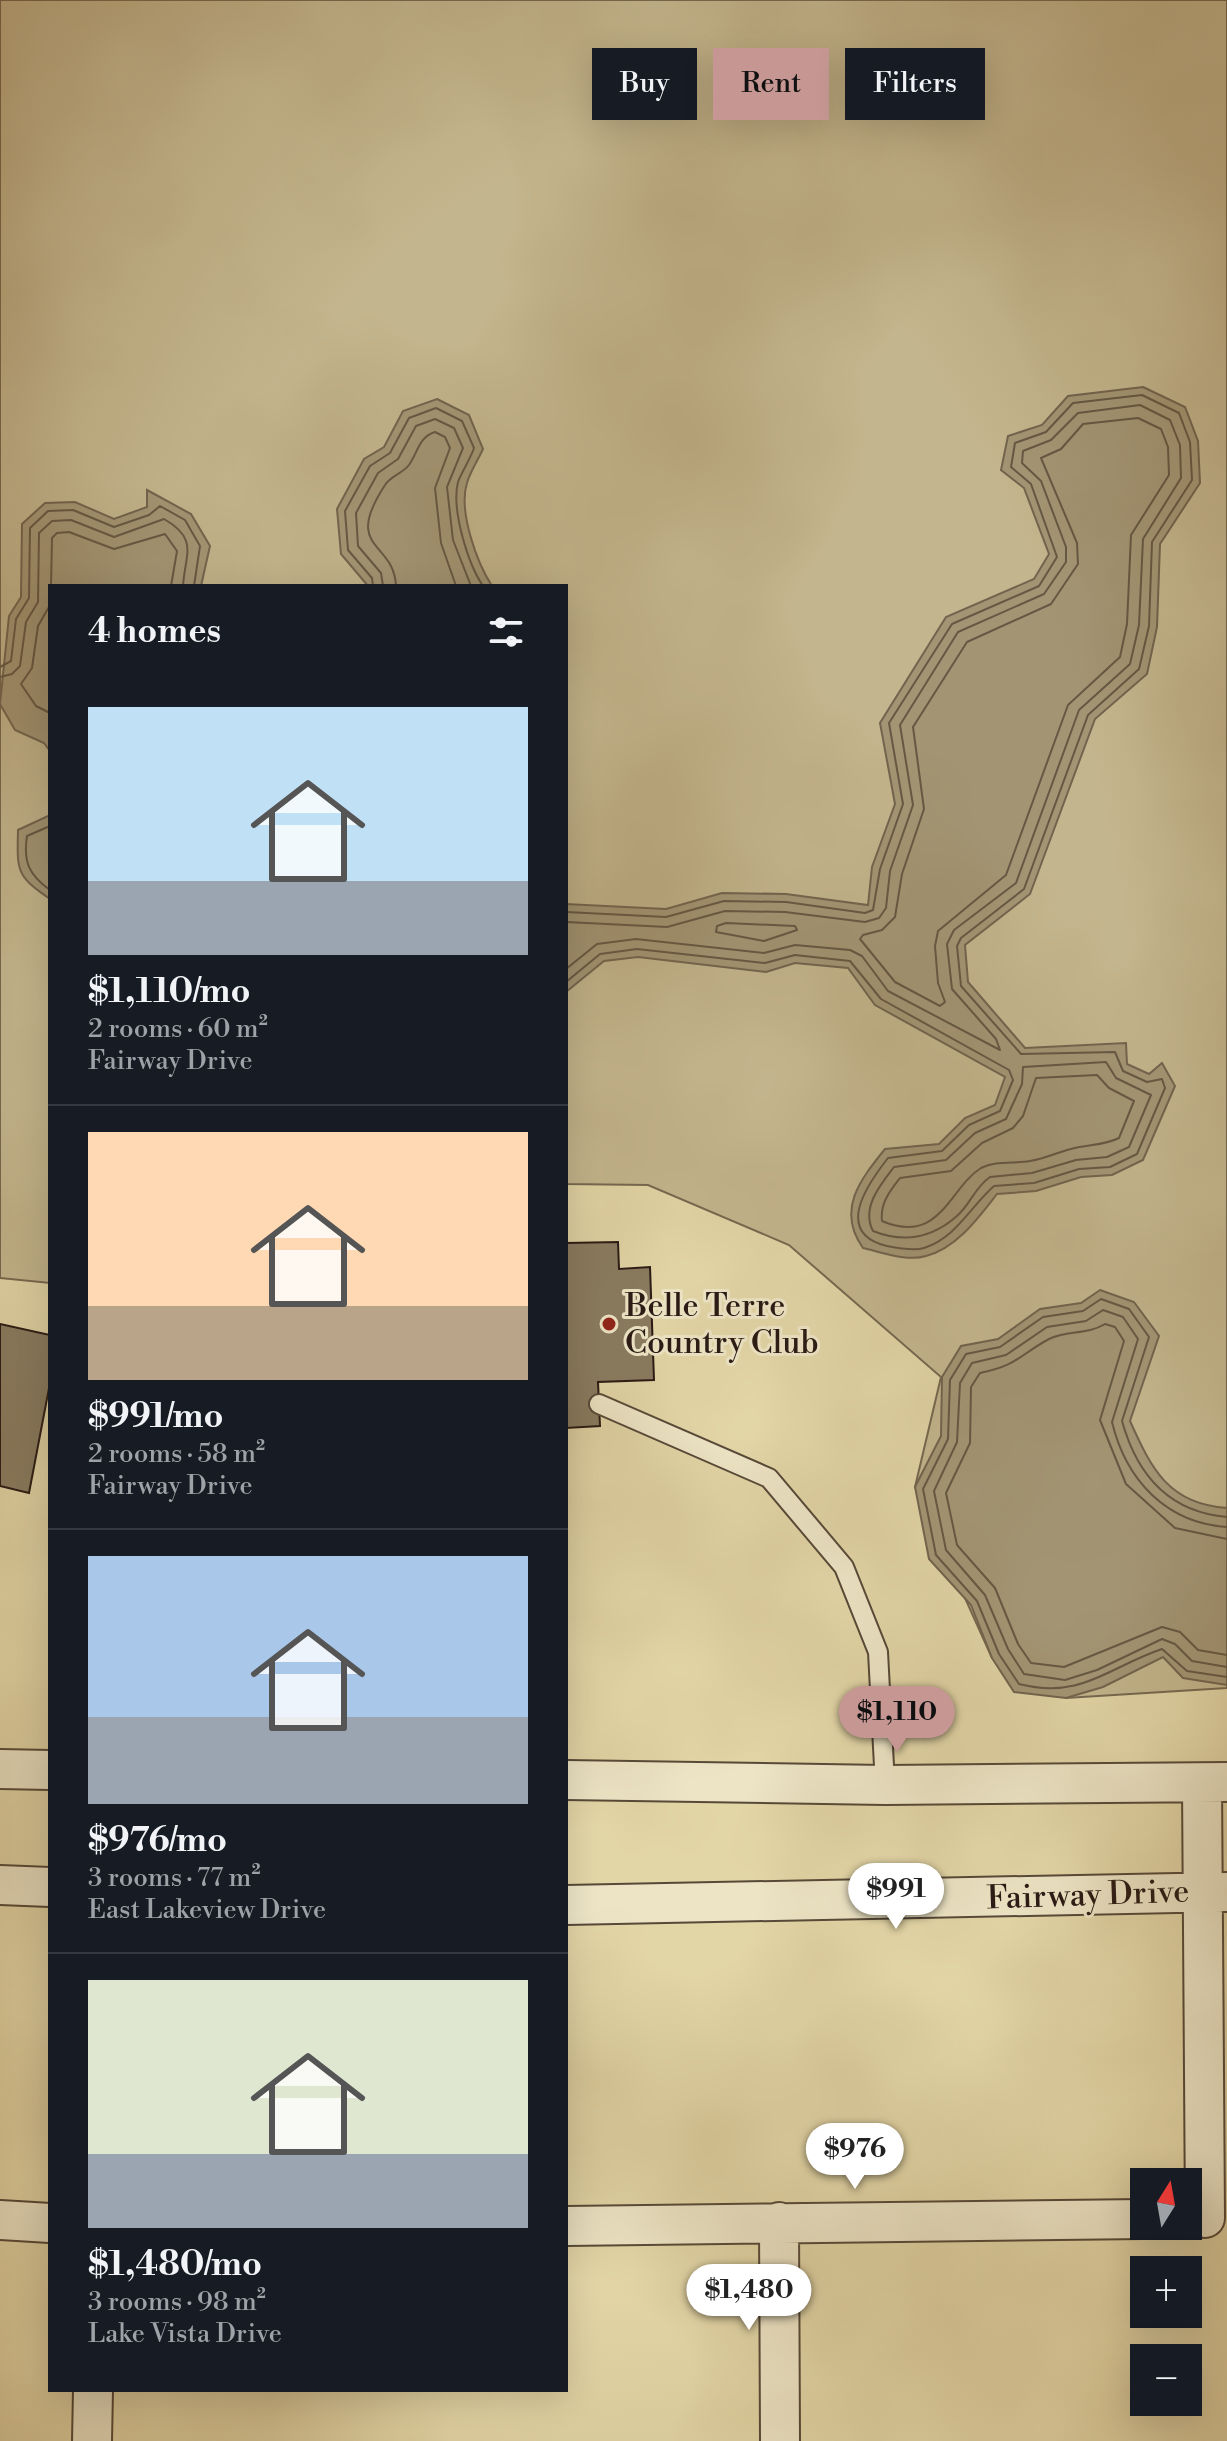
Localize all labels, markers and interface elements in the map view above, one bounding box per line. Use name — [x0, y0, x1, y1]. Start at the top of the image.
chip: Buy — [592, 48, 697, 120]
chip: Rent — [713, 48, 829, 120]
chip: Filters — [845, 48, 985, 120]
icon: filters — [484, 610, 528, 654]
text: 4 homes — [88, 611, 221, 653]
icon: home — [236, 759, 380, 903]
text: $1,110/mo — [88, 971, 251, 1013]
text: 2 rooms · 60 m² — [88, 1013, 268, 1045]
text: Fairway Drive — [88, 1045, 253, 1077]
icon: home — [236, 1184, 380, 1328]
place label: Belle Terre Country Club — [624, 1286, 819, 1363]
marker: Belle Terre Country Club — [600, 1315, 618, 1333]
text: $991/mo — [88, 1396, 224, 1438]
text: 2 rooms · 58 m² — [88, 1438, 265, 1470]
text: Fairway Drive — [88, 1470, 253, 1502]
icon: home — [236, 1608, 380, 1752]
pin: $1,110 — [832, 1686, 962, 1754]
text: $1,110 — [857, 1696, 937, 1728]
text: $976/mo — [88, 1820, 227, 1862]
text: 3 rooms · 77 m² — [88, 1862, 260, 1894]
pin: $991 — [849, 1863, 943, 1931]
street label: Fairway Drive — [986, 1871, 1190, 1919]
text: $991 — [866, 1873, 926, 1905]
text: East Lakeview Drive — [88, 1894, 326, 1926]
icon: home — [236, 2032, 380, 2176]
pin: $976 — [808, 2123, 902, 2191]
text: $976 — [824, 2133, 886, 2165]
north arrow — [1130, 2168, 1202, 2240]
map controls — [1130, 2168, 1202, 2416]
text: $1,480/mo — [88, 2244, 262, 2286]
button: + — [1130, 2256, 1202, 2328]
pin: $1,480 — [684, 2264, 814, 2332]
text: $1,480 — [704, 2274, 794, 2306]
text: 3 rooms · 98 m² — [88, 2286, 266, 2318]
text: Lake Vista Drive — [88, 2318, 282, 2350]
button: − — [1130, 2344, 1202, 2416]

